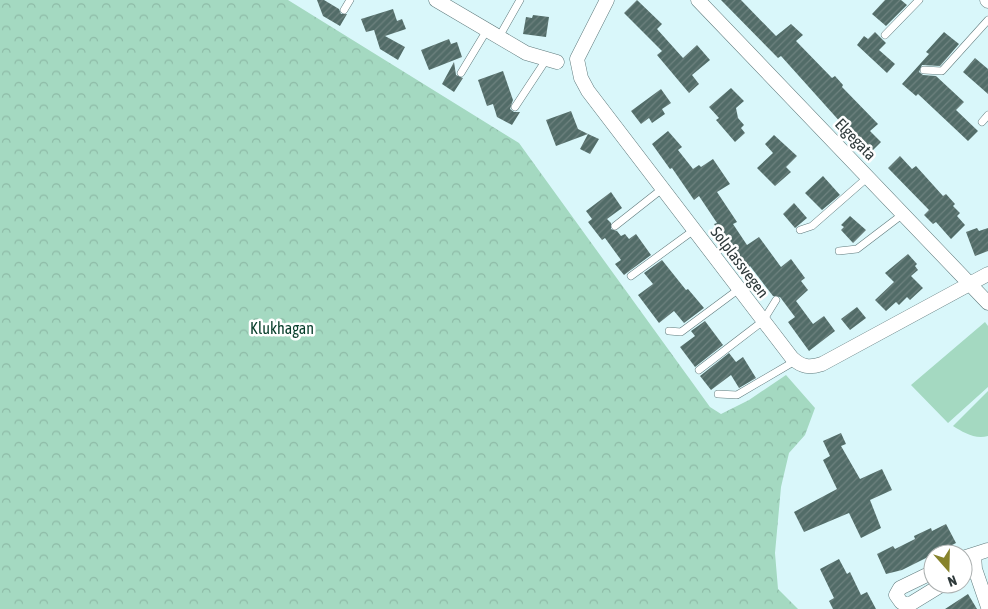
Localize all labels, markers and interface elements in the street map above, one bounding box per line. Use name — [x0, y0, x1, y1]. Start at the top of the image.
street label: Elgegata — [831, 115, 880, 164]
street label: Solplassvegen — [707, 223, 773, 302]
park label: Klukhagan — [250, 319, 314, 338]
north arrow — [923, 544, 973, 594]
text: N — [946, 572, 959, 590]

